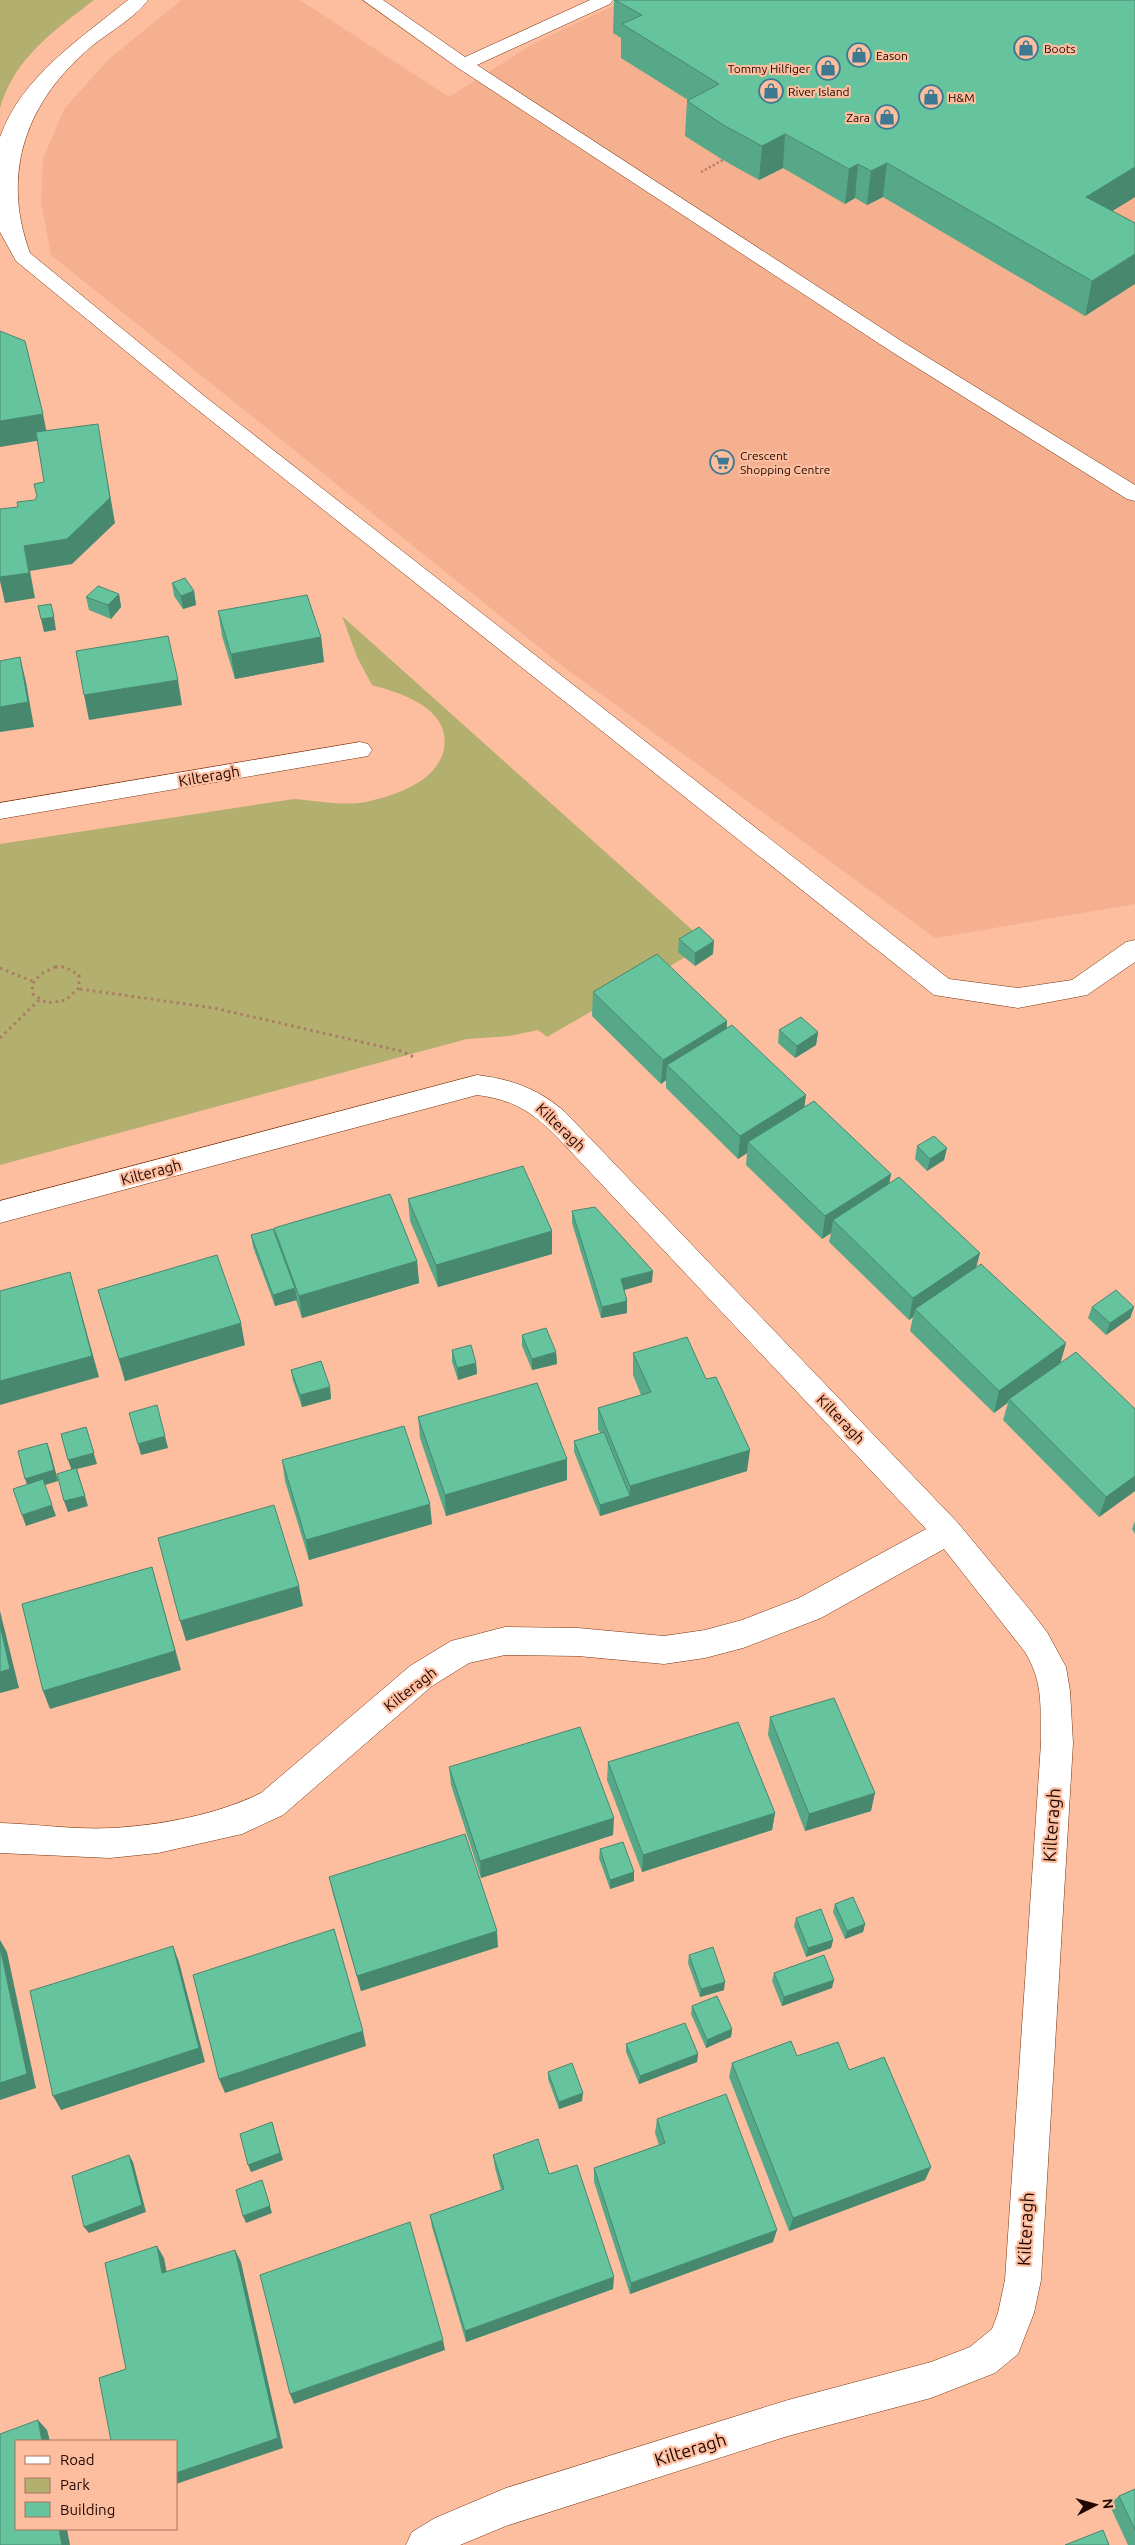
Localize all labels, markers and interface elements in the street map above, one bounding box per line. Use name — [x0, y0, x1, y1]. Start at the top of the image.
shop icon: Boots — [1013, 35, 1039, 61]
shop icon: Eason — [846, 42, 872, 68]
place label: Boots — [1044, 42, 1076, 55]
place label: Eason — [876, 49, 908, 62]
shop icon: Tommy Hilfiger — [815, 55, 841, 81]
place label: Tommy Hilfiger — [728, 62, 810, 75]
shop icon: River Island — [758, 78, 784, 104]
shop icon: H&M — [918, 84, 944, 110]
place label: River Island — [788, 85, 850, 98]
place label: H&M — [948, 91, 975, 104]
shop icon: Zara — [874, 104, 900, 130]
place label: Zara — [846, 111, 870, 124]
supermarket icon: Crescent Shopping Centre — [709, 449, 735, 475]
place label: Crescent Shopping Centre — [740, 449, 830, 476]
street label: Kilteragh — [177, 762, 241, 790]
street label: Kilteragh — [533, 1099, 589, 1155]
street label: Kilteragh — [119, 1156, 183, 1188]
street label: Kilteragh — [813, 1391, 869, 1447]
street label: Kilteragh — [380, 1663, 440, 1715]
street label: Kilteragh — [1038, 1787, 1064, 1863]
street label: Kilteragh — [1013, 2191, 1037, 2267]
street label: Kilteragh — [652, 2429, 728, 2469]
legend — [15, 2440, 178, 2530]
text: Road — [60, 2451, 95, 2468]
text: Park — [60, 2476, 90, 2493]
north arrow — [1070, 2480, 1120, 2530]
text: N — [1099, 2498, 1116, 2510]
text: Building — [60, 2501, 115, 2518]

